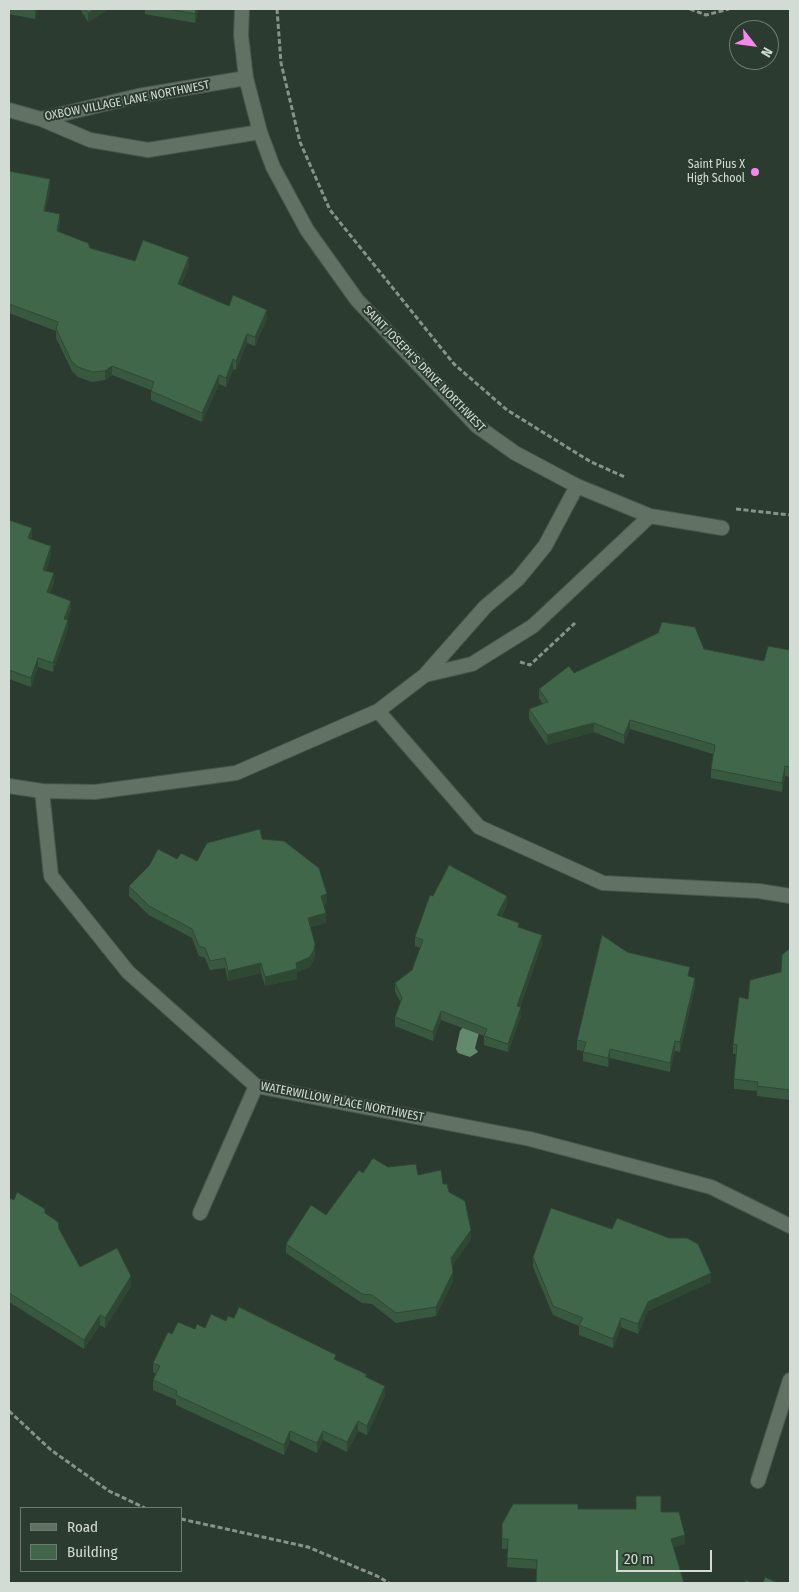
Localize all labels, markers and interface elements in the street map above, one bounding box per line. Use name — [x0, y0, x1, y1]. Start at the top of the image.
north arrow — [729, 20, 779, 70]
text: N — [757, 44, 776, 60]
street label: OXBOW VILLAGE LANE NORTHWEST — [43, 78, 211, 124]
place label: Saint Pius X High School — [687, 158, 745, 186]
marker: Saint Pius X High School — [749, 166, 761, 178]
street label: SAINT JOSEPH'S DRIVE NORTHWEST — [360, 303, 488, 435]
street label: WATERWILLOW PLACE NORTHWEST — [259, 1079, 425, 1125]
legend — [20, 1507, 182, 1572]
text: Road — [67, 1518, 98, 1536]
scale bar — [619, 1540, 715, 1572]
text: Building — [67, 1543, 118, 1561]
text: 20 m — [624, 1550, 654, 1568]

